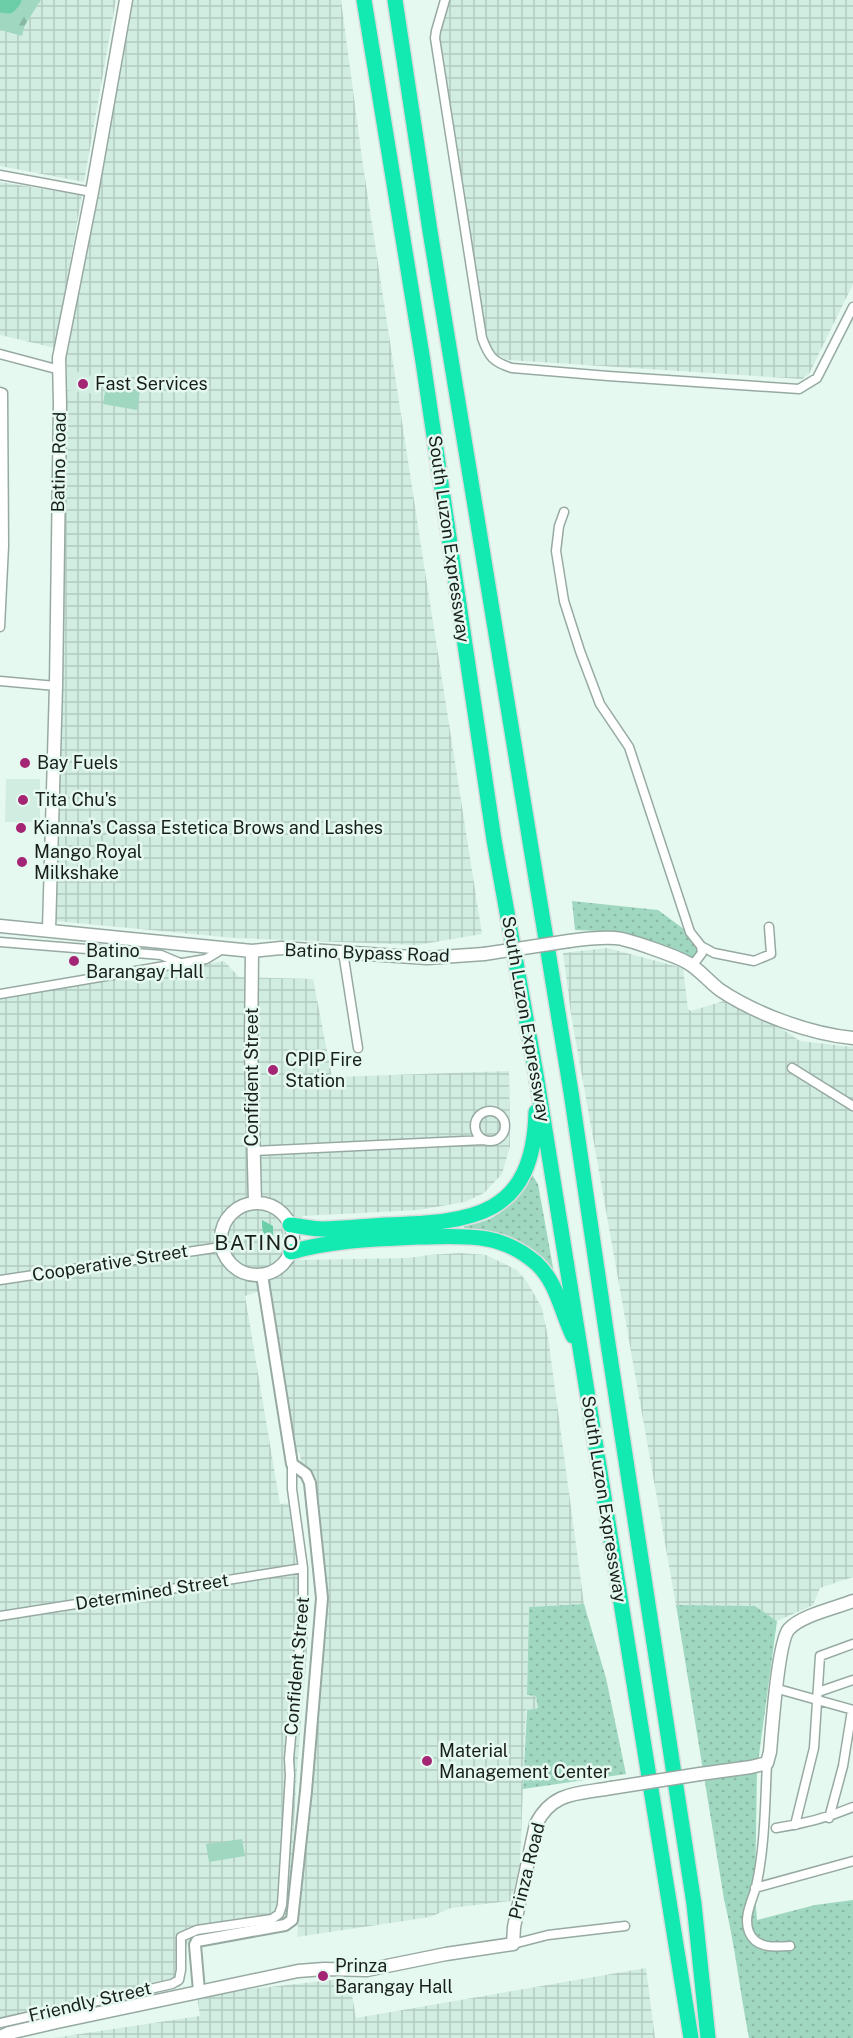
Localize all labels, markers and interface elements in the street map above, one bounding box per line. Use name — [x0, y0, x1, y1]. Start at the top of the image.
place label: Fast Services — [95, 373, 208, 394]
marker: Fast Services — [76, 377, 90, 391]
street label: Batino Road — [47, 411, 70, 513]
street label: South Luzon Expressway — [425, 434, 474, 644]
place label: Bay Fuels — [37, 752, 118, 773]
marker: Bay Fuels — [18, 756, 32, 770]
place label: Tita Chu's — [35, 789, 117, 810]
marker: Tita Chu's — [16, 793, 30, 807]
place label: Kianna's Cassa Estetica Brows and Lashes — [33, 817, 383, 838]
marker: Kianna's Cassa Estetica Brows and Lashes — [14, 821, 28, 835]
place label: Mango Royal Milkshake — [34, 841, 142, 883]
marker: Mango Royal Milkshake — [15, 855, 29, 869]
street label: South Luzon Expressway — [498, 914, 555, 1124]
street label: Batino Bypass Road — [284, 939, 450, 966]
place label: Batino Barangay Hall — [86, 940, 204, 982]
marker: Batino Barangay Hall — [67, 954, 81, 968]
street label: Confident Street — [241, 1007, 262, 1147]
place label: CPIP Fire Station — [285, 1049, 362, 1091]
marker: CPIP Fire Station — [266, 1063, 280, 1077]
district label: BATINO — [214, 1230, 300, 1255]
street label: Cooperative Street — [31, 1240, 189, 1285]
street label: South Luzon Expressway — [578, 1394, 631, 1604]
street label: Determined Street — [74, 1569, 230, 1614]
street label: Confident Street — [280, 1596, 313, 1736]
place label: Material Management Center — [439, 1740, 610, 1782]
marker: Material Management Center — [420, 1754, 434, 1768]
street label: Prinza Road — [504, 1820, 549, 1922]
place label: Prinza Barangay Hall — [335, 1955, 453, 1997]
marker: Prinza Barangay Hall — [316, 1969, 330, 1983]
street label: Friendly Street — [27, 1977, 153, 2026]

